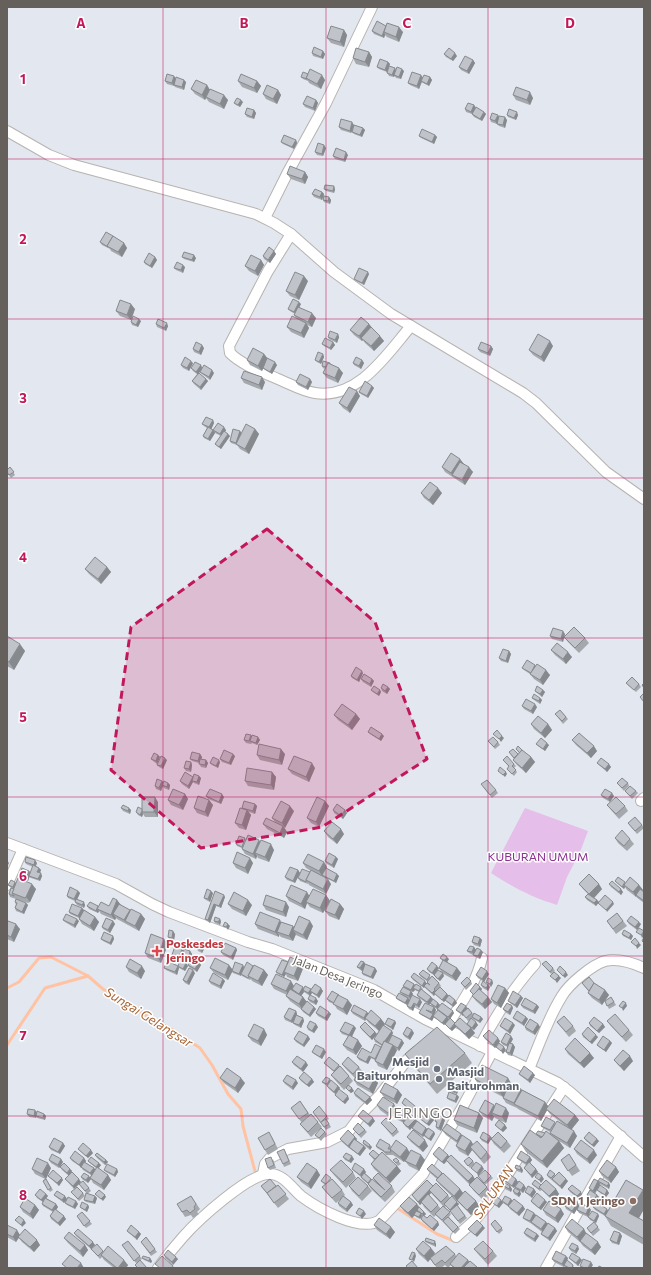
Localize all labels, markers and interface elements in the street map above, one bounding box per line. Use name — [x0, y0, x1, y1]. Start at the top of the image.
text: A — [76, 15, 86, 31]
text: B — [240, 15, 249, 31]
text: C — [403, 15, 412, 31]
text: D — [565, 15, 575, 31]
text: 1 — [20, 71, 26, 87]
text: 2 — [19, 231, 27, 247]
text: 3 — [19, 390, 27, 406]
text: 4 — [19, 549, 27, 565]
text: 5 — [19, 709, 27, 725]
park label: KUBURAN UMUM — [487, 849, 589, 863]
text: 6 — [19, 868, 27, 884]
place label: Poskesdes Jeringo — [166, 936, 224, 965]
marker: Poskesdes Jeringo — [151, 945, 163, 957]
street label: Jalan Desa Jeringo — [291, 952, 385, 1001]
water label: Sungai Gelangsar — [102, 984, 197, 1051]
text: 7 — [19, 1027, 27, 1043]
place label: Mesjid Baiturohman — [357, 1054, 429, 1082]
marker: Mesjid Baiturohman — [432, 1064, 442, 1074]
place label: Masjid Baiturohman — [447, 1064, 519, 1092]
marker: Masjid Baiturohman — [434, 1074, 444, 1084]
district label: JERINGO — [389, 1104, 453, 1121]
water label: SALURAN — [469, 1162, 517, 1222]
text: 8 — [19, 1187, 27, 1203]
place label: SDN 1 Jeringo — [551, 1193, 625, 1208]
marker: SDN 1 Jeringo — [628, 1196, 638, 1206]

